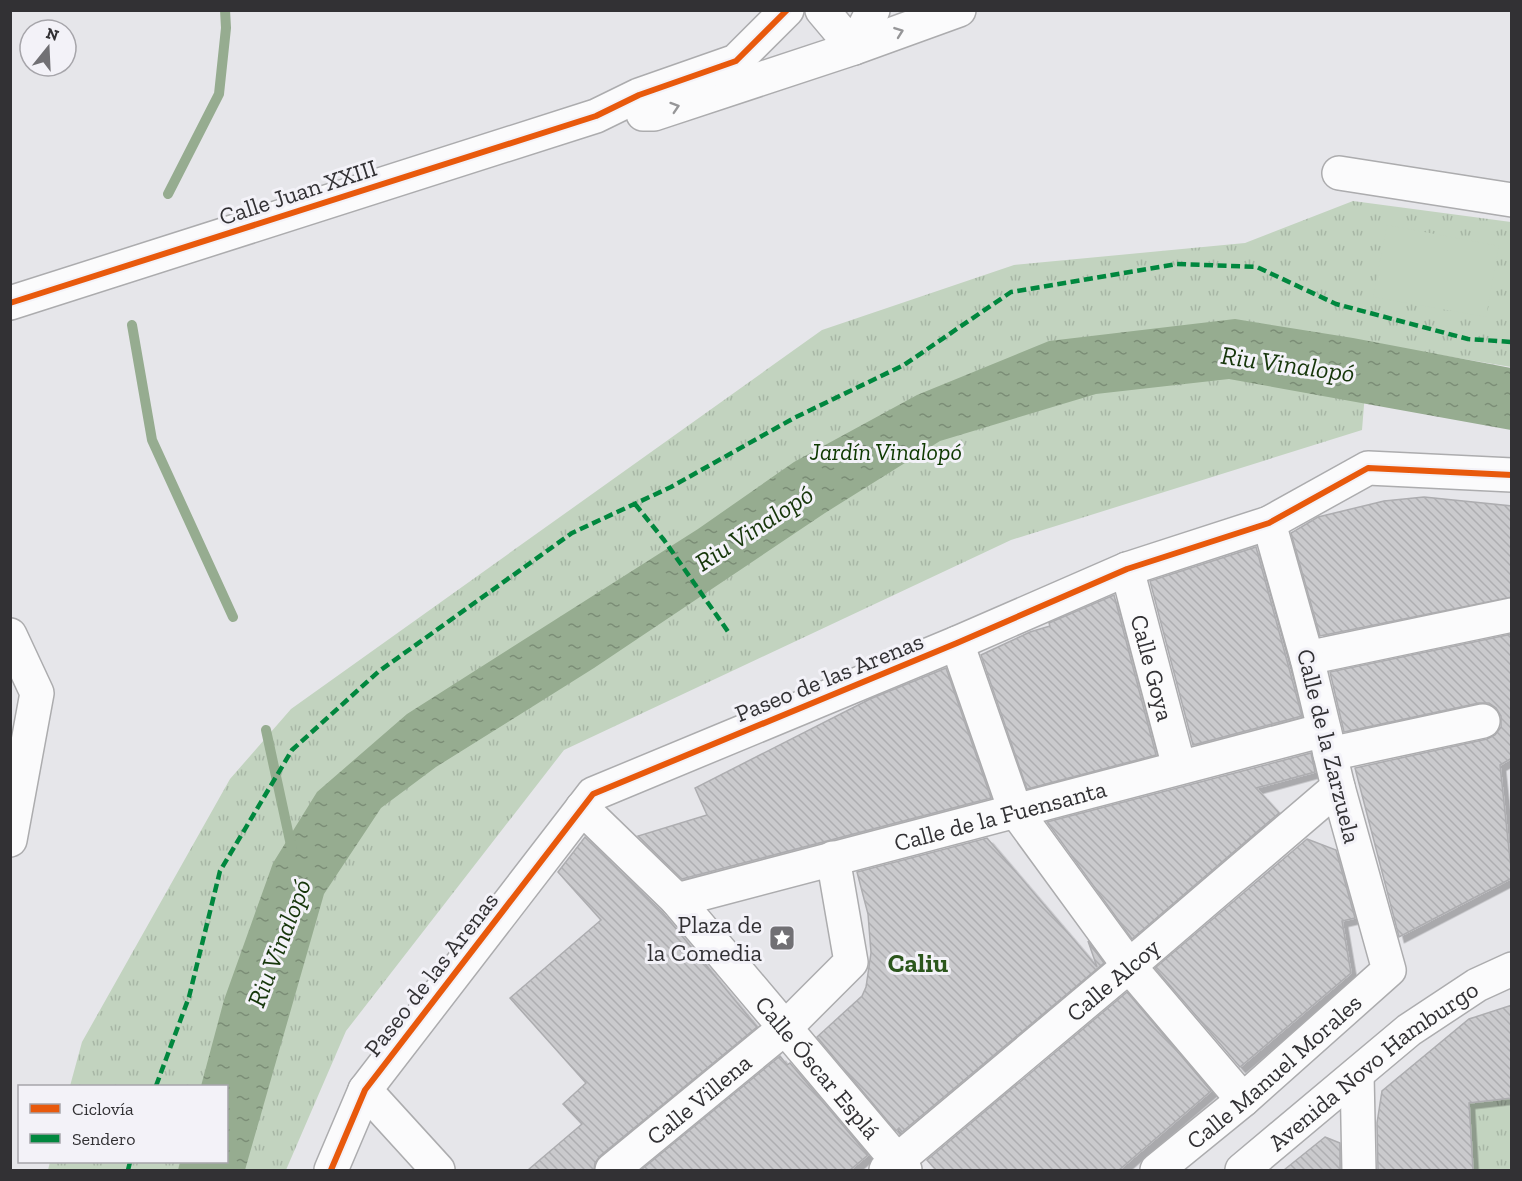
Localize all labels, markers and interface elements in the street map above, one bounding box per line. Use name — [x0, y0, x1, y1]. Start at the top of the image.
north arrow — [18, 18, 78, 78]
text: N — [44, 23, 61, 45]
one-way arrow — [894, 27, 904, 40]
one-way arrow — [669, 102, 680, 114]
street label: Calle Juan XXIII — [215, 153, 381, 231]
water label: Riu Vinalopó — [1219, 339, 1357, 389]
park label: Jardín Vinalopó — [809, 437, 962, 466]
water label: Riu Vinalopó — [689, 478, 819, 578]
street label: Calle Goya — [1125, 611, 1181, 724]
street label: Paseo de las Arenas — [731, 626, 927, 728]
street label: Calle de la Zarzuela — [1291, 646, 1367, 847]
street label: Calle de la Fuensanta — [891, 773, 1110, 857]
water label: Riu Vinalopó — [240, 874, 318, 1012]
street label: Paseo de las Arenas — [358, 886, 504, 1062]
place label: Plaza de la Comedia — [647, 910, 762, 967]
place icon: Plaza de la Comedia — [767, 923, 797, 953]
street label: Calle Alcoy — [1060, 932, 1166, 1027]
district label: Caliu — [888, 947, 948, 979]
street label: Avenida Novo Hamburgo — [1262, 974, 1483, 1156]
street label: Calle Manuel Morales — [1180, 987, 1367, 1155]
street label: Calle Óscar Esplá — [750, 990, 887, 1145]
street label: Calle Villena — [640, 1047, 757, 1150]
legend — [18, 1085, 228, 1163]
text: Ciclovía — [72, 1098, 134, 1120]
text: Sendero — [72, 1128, 136, 1150]

